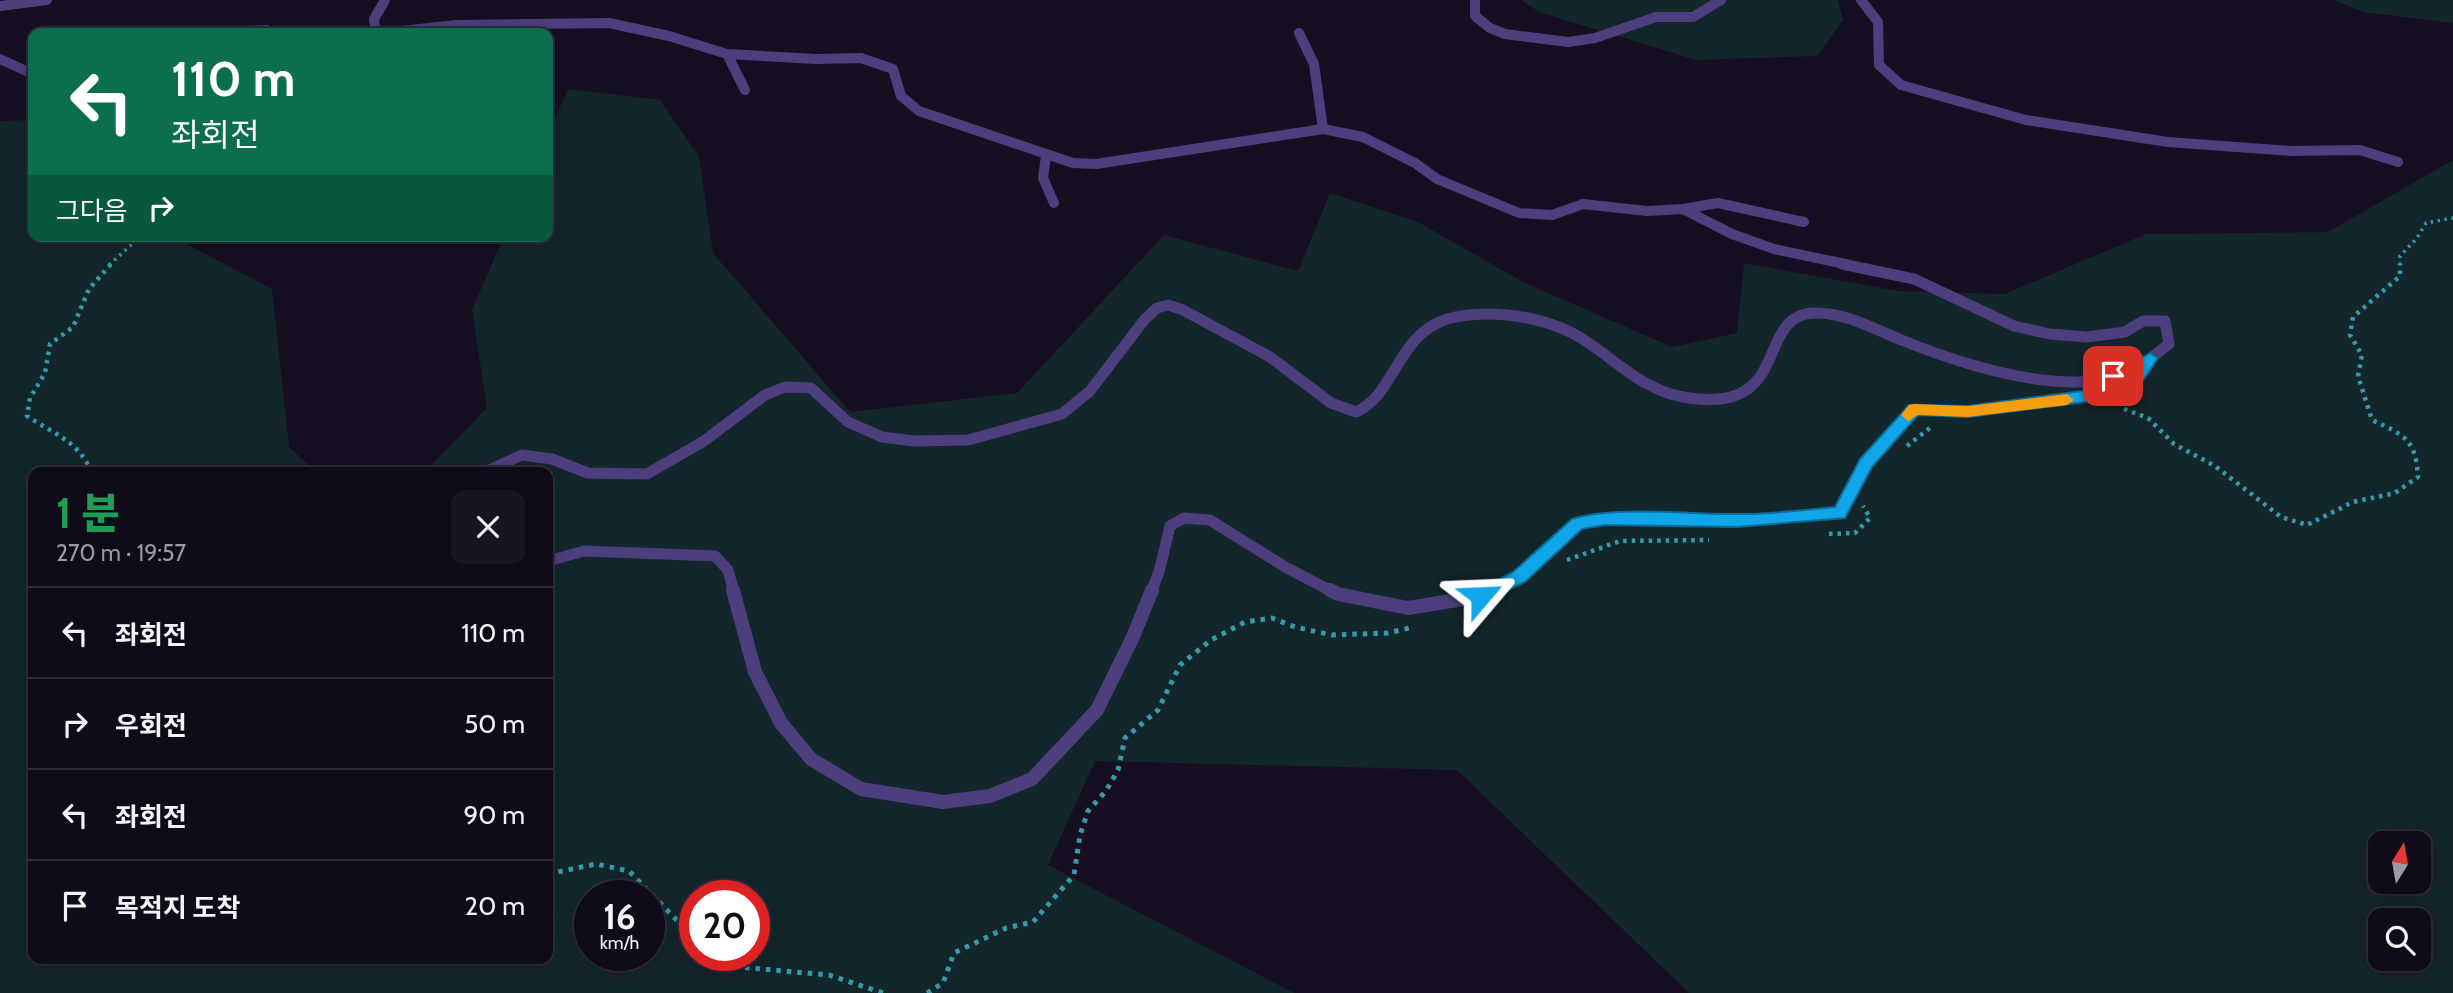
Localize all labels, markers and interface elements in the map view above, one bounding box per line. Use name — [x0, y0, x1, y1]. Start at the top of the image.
text: 110 m — [171, 49, 295, 108]
icon: left — [56, 56, 147, 147]
text: 좌회전 — [171, 115, 259, 154]
icon: right — [142, 189, 180, 227]
text: 그다음 — [56, 195, 128, 227]
pin — [2083, 346, 2143, 406]
icon: arrive — [2094, 357, 2132, 395]
text: 1 분 — [56, 487, 120, 539]
button: close — [451, 490, 525, 564]
text: 270 m · 19:57 — [56, 539, 186, 567]
position arrow — [1444, 559, 1518, 633]
icon: left — [56, 614, 94, 652]
text: 110 m — [461, 617, 525, 649]
text: 좌회전 — [115, 619, 187, 651]
icon: right — [56, 705, 94, 743]
text: 50 m — [464, 708, 525, 740]
text: 우회전 — [115, 710, 187, 742]
icon: left — [56, 796, 94, 834]
text: 90 m — [463, 799, 525, 831]
text: 좌회전 — [115, 801, 187, 833]
north arrow — [2368, 831, 2431, 894]
map controls — [2368, 831, 2431, 971]
speed limit sign: 20 — [679, 880, 770, 971]
icon: arrive — [56, 887, 94, 925]
text: 20 m — [465, 890, 525, 922]
text: 목적지 도착 — [115, 892, 240, 924]
text: 16 — [603, 895, 636, 938]
button: search — [2368, 908, 2431, 971]
text: km/h — [600, 932, 639, 954]

